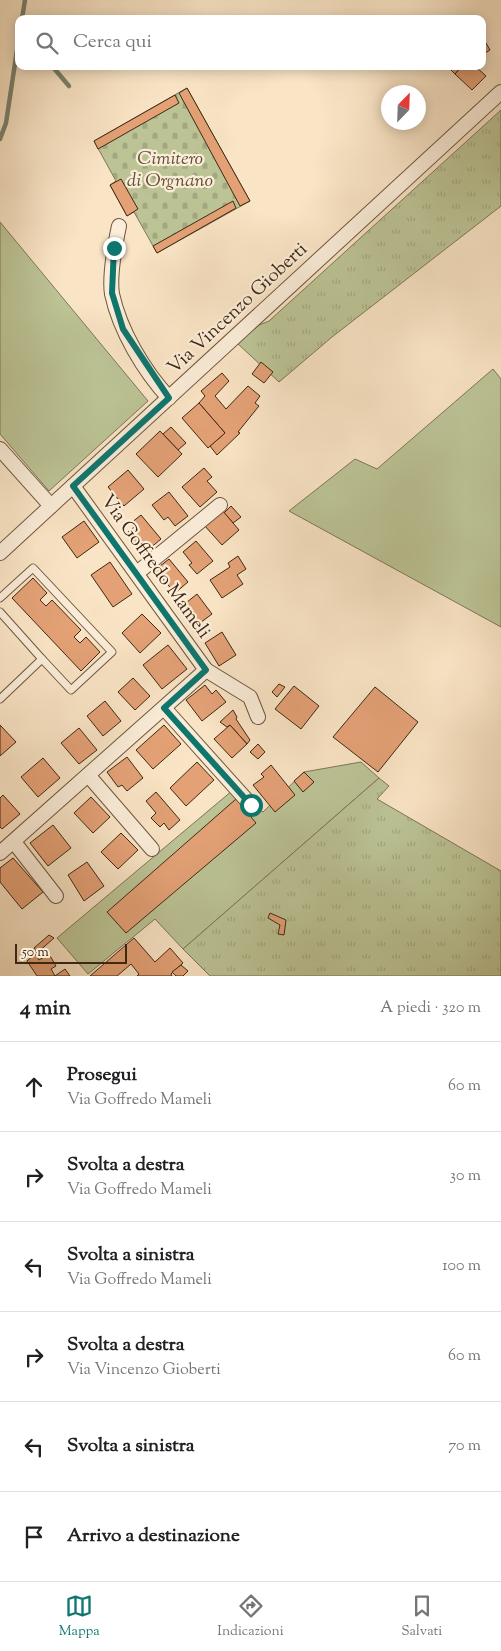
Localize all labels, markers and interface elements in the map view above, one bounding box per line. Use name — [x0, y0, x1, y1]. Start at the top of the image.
search box — [15, 15, 486, 70]
icon: search — [33, 29, 61, 57]
text: Cerca qui — [73, 29, 152, 56]
north arrow — [381, 85, 426, 130]
park label: Cimitero di Orgnano — [127, 146, 213, 195]
route end — [103, 237, 126, 260]
street label: Via Vincenzo Gioberti — [162, 237, 314, 381]
street label: Via Goffredo Mameli — [94, 489, 216, 645]
route start — [240, 794, 263, 817]
scale bar — [15, 941, 128, 964]
text: 50 m — [22, 943, 49, 963]
text: 4 min — [20, 994, 71, 1024]
text: A piedi · 320 m — [380, 997, 481, 1020]
text: Prosegui — [67, 1062, 137, 1089]
icon: ahead — [20, 1073, 48, 1101]
text: 60 m — [448, 1075, 481, 1098]
text: Via Goffredo Mameli — [67, 1089, 212, 1112]
text: Svolta a destra — [67, 1152, 184, 1179]
icon: right — [20, 1163, 48, 1191]
text: 30 m — [450, 1165, 481, 1188]
text: Via Goffredo Mameli — [67, 1179, 212, 1202]
text: Svolta a sinistra — [67, 1242, 195, 1269]
icon: left — [20, 1253, 48, 1281]
text: 100 m — [442, 1255, 481, 1278]
text: Via Goffredo Mameli — [67, 1269, 212, 1292]
text: Svolta a destra — [67, 1332, 184, 1359]
icon: right — [20, 1343, 48, 1371]
text: 60 m — [448, 1345, 481, 1368]
text: Via Vincenzo Gioberti — [67, 1359, 221, 1382]
icon: left — [20, 1433, 48, 1461]
text: Svolta a sinistra — [67, 1433, 195, 1460]
text: 70 m — [448, 1435, 481, 1458]
icon: arrive — [20, 1523, 48, 1551]
text: Arrivo a destinazione — [67, 1523, 240, 1550]
tab: Mappa — [59, 1592, 100, 1642]
tab: Indicazioni — [217, 1592, 284, 1642]
tab: Salvati — [401, 1592, 442, 1642]

